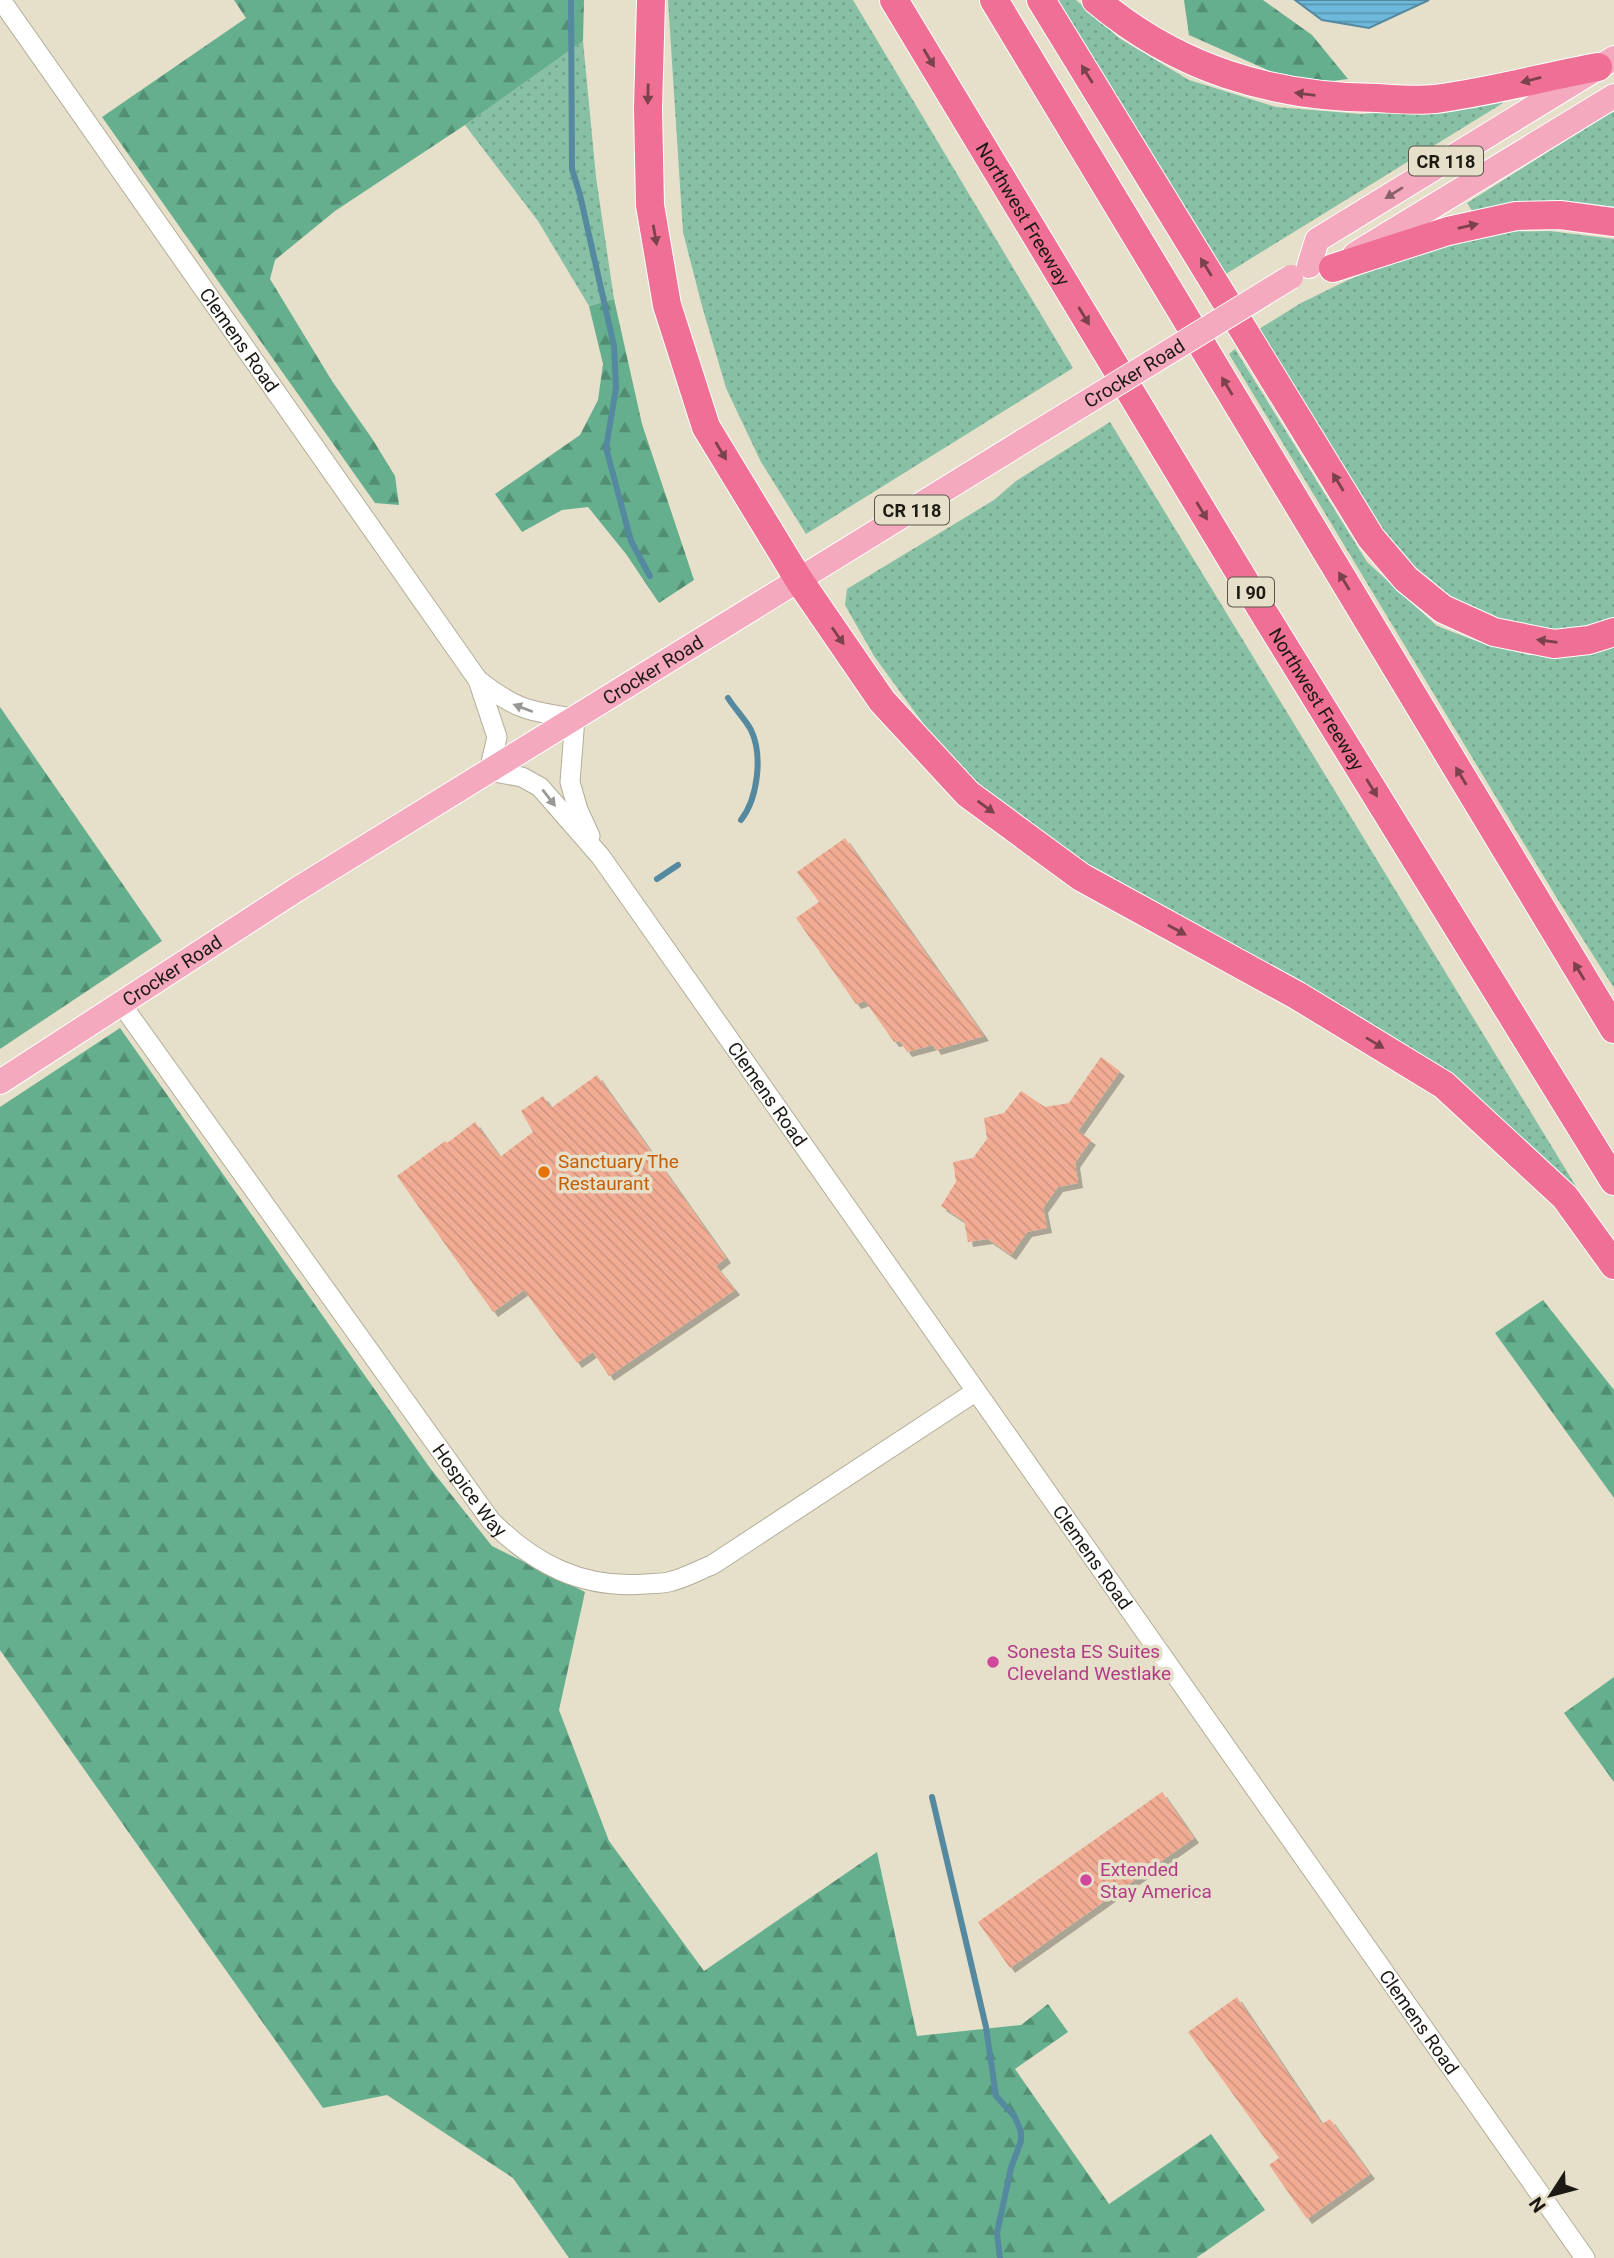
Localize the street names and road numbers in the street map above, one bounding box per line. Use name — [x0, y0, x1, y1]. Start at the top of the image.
street label: Northwest Freeway — [971, 138, 1075, 290]
road number: CR 118 — [1409, 146, 1483, 176]
street label: Clemens Road — [195, 283, 284, 396]
street label: Crocker Road — [1080, 334, 1189, 413]
road number: CR 118 — [875, 496, 949, 524]
road number: I 90 — [1228, 578, 1274, 606]
street label: Northwest Freeway — [1264, 624, 1369, 775]
street label: Crocker Road — [598, 630, 707, 709]
street label: Crocker Road — [118, 930, 226, 1011]
street label: Clemens Road — [723, 1037, 812, 1151]
street label: Hospice Way — [428, 1439, 512, 1542]
street label: Clemens Road — [1048, 1500, 1137, 1614]
street label: Clemens Road — [1374, 1965, 1464, 2079]

